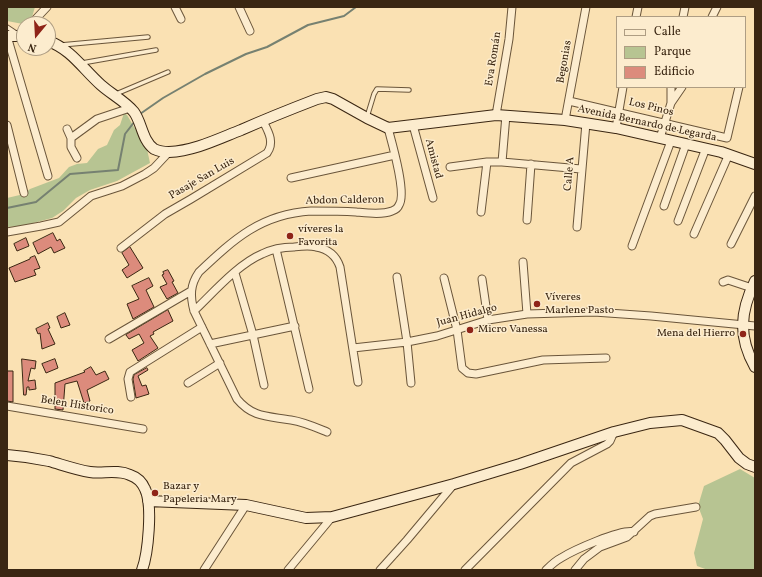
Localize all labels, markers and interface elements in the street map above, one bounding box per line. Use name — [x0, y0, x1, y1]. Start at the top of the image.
north arrow — [16, 16, 56, 56]
legend — [616, 16, 746, 88]
text: Calle — [654, 24, 681, 40]
street label: Eva Román — [483, 31, 505, 87]
text: N — [26, 39, 39, 55]
street label: Begonias — [555, 39, 575, 85]
text: Parque — [654, 44, 691, 60]
text: Edificio — [654, 64, 694, 80]
street label: Los Pinos — [627, 96, 675, 120]
street label: Avenida Bernardo de Legarda — [576, 103, 718, 145]
street label: Amistad — [421, 137, 445, 181]
street label: Pasaje San Luis — [167, 155, 237, 203]
street label: Calle A — [562, 156, 578, 192]
street label: Abdon Calderon — [305, 194, 385, 208]
place label: víveres la Favorita — [298, 223, 344, 249]
marker: víveres la Favorita — [285, 231, 295, 241]
place label: Víveres Marlene Pasto — [545, 291, 614, 317]
marker: Víveres Marlene Pasto — [532, 299, 542, 309]
street label: Juan Hidalgo — [435, 302, 499, 330]
place label: Micro Vanessa — [478, 323, 548, 337]
marker: Micro Vanessa — [465, 325, 475, 335]
place label: Mena del Hierro — [657, 327, 735, 341]
marker: Mena del Hierro — [738, 329, 748, 339]
street label: Belen Historico — [39, 394, 115, 418]
place label: Bazar y Papeleria Mary — [163, 480, 237, 506]
marker: Bazar y Papeleria Mary — [150, 488, 160, 498]

